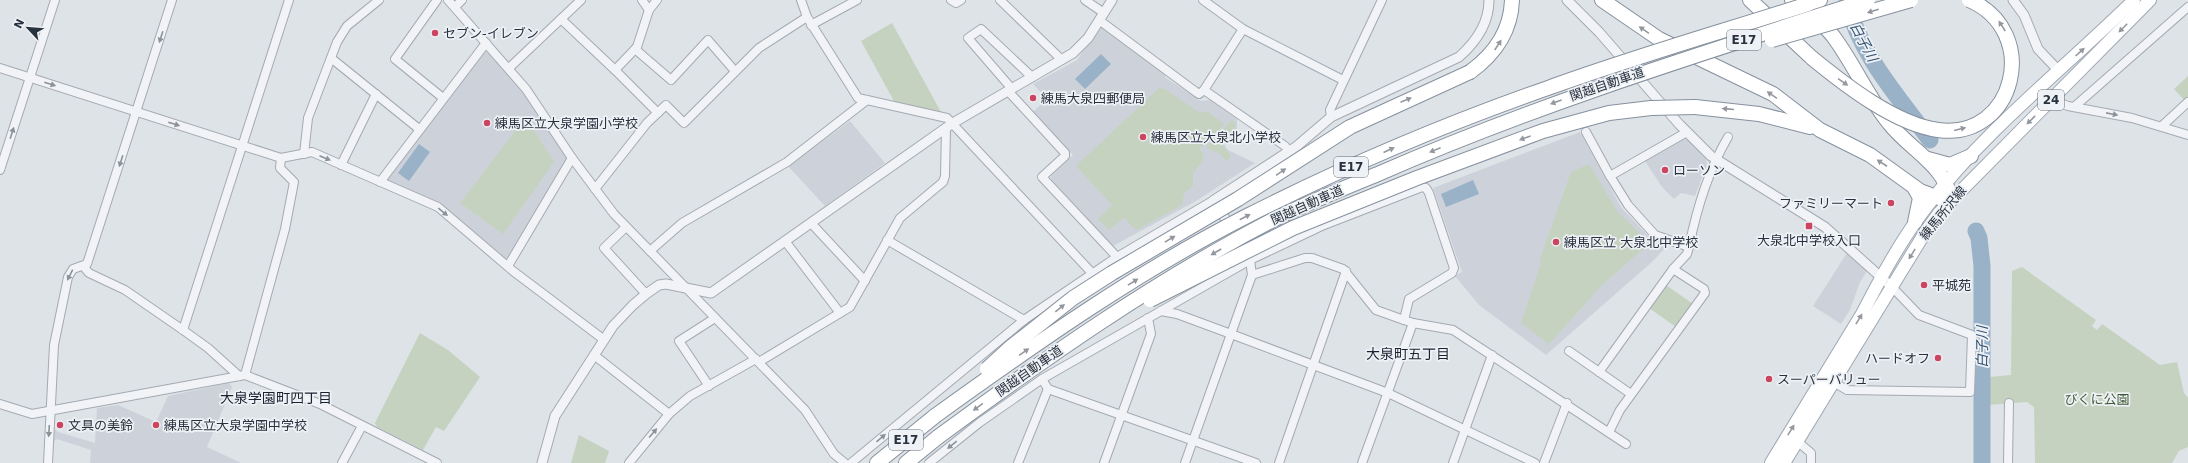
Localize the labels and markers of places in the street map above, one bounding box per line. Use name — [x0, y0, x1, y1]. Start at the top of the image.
place label: セブン-イレブン — [443, 26, 539, 41]
marker: セブン-イレブン — [430, 28, 440, 38]
place label: 練馬大泉四郵便局 — [1041, 91, 1145, 106]
marker: 練馬大泉四郵便局 — [1028, 93, 1038, 103]
place label: 練馬区立大泉学園小学校 — [495, 116, 638, 131]
marker: 練馬区立大泉学園小学校 — [482, 118, 492, 128]
place label: 練馬区立大泉北小学校 — [1151, 130, 1281, 145]
marker: 練馬区立大泉北小学校 — [1138, 132, 1148, 142]
place label: ローソン — [1673, 163, 1725, 178]
marker: ローソン — [1660, 165, 1670, 175]
place label: ファミリーマート — [1779, 196, 1883, 211]
marker: ファミリーマート — [1886, 198, 1896, 208]
marker: 大泉北中学校入口 — [1804, 221, 1814, 231]
place label: 大泉北中学校入口 — [1757, 233, 1861, 248]
place label: 練馬区立 大泉北中学校 — [1564, 235, 1698, 250]
marker: 練馬区立 大泉北中学校 — [1551, 237, 1561, 247]
place label: 平城苑 — [1932, 278, 1971, 293]
marker: 平城苑 — [1919, 280, 1929, 290]
place label: ハードオフ — [1865, 351, 1930, 366]
marker: ハードオフ — [1933, 353, 1943, 363]
place label: スーパーバリュー — [1777, 372, 1881, 387]
marker: スーパーバリュー — [1764, 374, 1774, 384]
place label: 文具の美鈴 — [68, 418, 133, 433]
place label: 練馬区立大泉学園中学校 — [164, 418, 307, 433]
marker: 文具の美鈴 — [55, 420, 65, 430]
marker: 練馬区立大泉学園中学校 — [151, 420, 161, 430]

